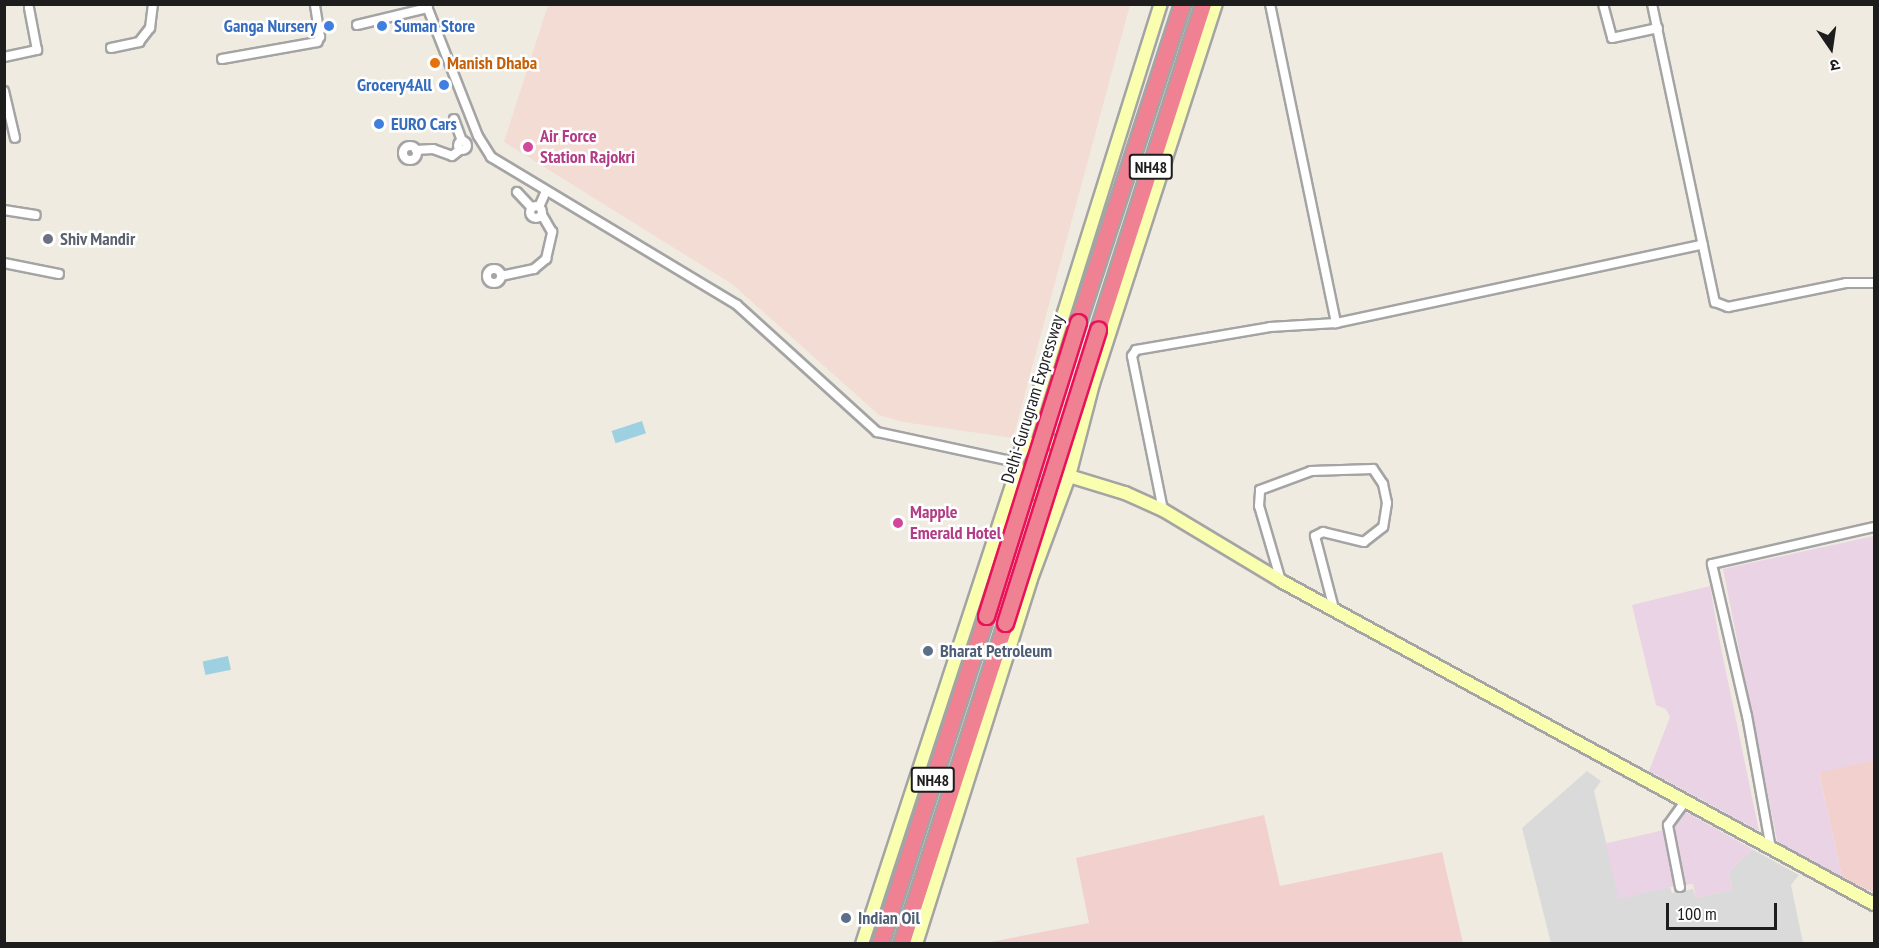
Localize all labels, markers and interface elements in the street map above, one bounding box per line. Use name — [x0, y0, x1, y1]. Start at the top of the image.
place label: Ganga Nursery — [224, 15, 317, 37]
place label: Suman Store — [394, 15, 475, 37]
north arrow — [1801, 18, 1861, 78]
marker: Ganga Nursery — [322, 19, 336, 33]
marker: Suman Store — [375, 19, 389, 33]
place label: Manish Dhaba — [447, 52, 537, 74]
text: उ — [1828, 55, 1842, 76]
marker: Manish Dhaba — [428, 56, 442, 70]
place label: Grocery4All — [357, 74, 432, 96]
marker: Grocery4All — [437, 78, 451, 92]
place label: EURO Cars — [391, 113, 457, 135]
marker: EURO Cars — [372, 117, 386, 131]
place label: Air Force Station Rajokri — [540, 126, 635, 168]
marker: Air Force Station Rajokri — [521, 140, 535, 154]
road number: NH48 — [1128, 154, 1174, 180]
place label: Shiv Mandir — [60, 228, 136, 250]
marker: Shiv Mandir — [41, 232, 55, 246]
street label: Delhi-Gurugram Expressway — [997, 312, 1069, 486]
place label: Mapple Emerald Hotel — [910, 502, 1001, 544]
marker: Mapple Emerald Hotel — [891, 516, 905, 530]
place label: Bharat Petroleum — [940, 640, 1052, 662]
marker: Bharat Petroleum — [921, 644, 935, 658]
road number: NH48 — [910, 767, 956, 793]
scale bar — [1669, 891, 1780, 929]
text: 100 m — [1677, 902, 1717, 925]
place label: Indian Oil — [858, 907, 920, 929]
marker: Indian Oil — [839, 911, 853, 925]

